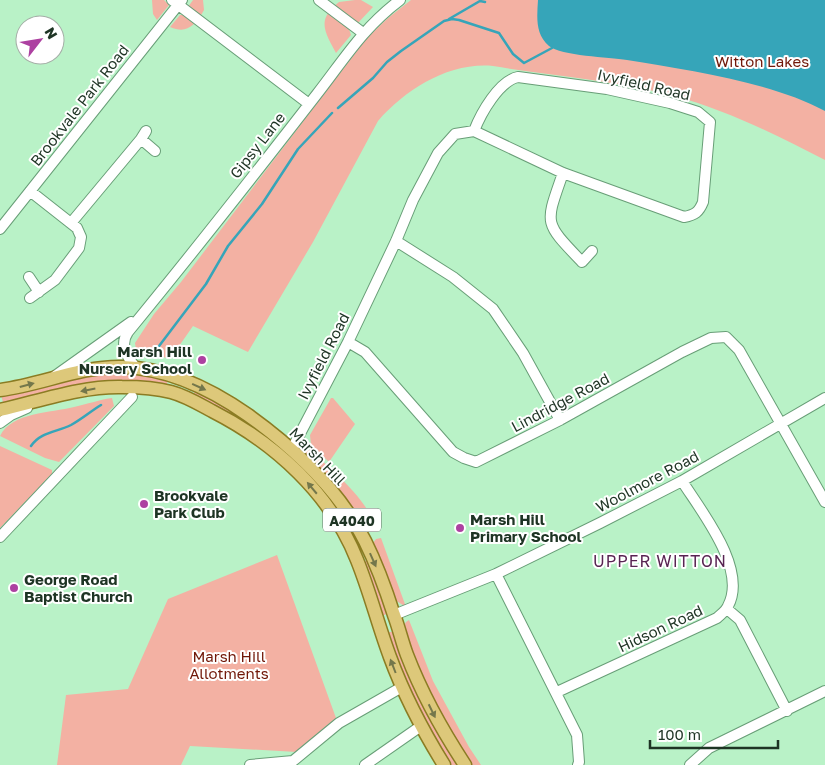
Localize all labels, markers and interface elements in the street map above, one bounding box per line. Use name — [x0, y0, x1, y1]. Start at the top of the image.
north arrow — [15, 15, 65, 65]
text: N — [42, 24, 62, 42]
street label: Brookvale Park Road — [26, 41, 132, 169]
park label: Witton Lakes — [715, 52, 809, 70]
street label: Ivyfield Road — [596, 65, 692, 103]
street label: Gipsy Lane — [226, 108, 289, 182]
street label: Ivyfield Road — [293, 310, 353, 402]
place label: Marsh Hill Nursery School — [79, 342, 192, 377]
marker: Marsh Hill Nursery School — [196, 354, 208, 366]
street label: Lindridge Road — [508, 369, 612, 435]
one-way arrow — [19, 381, 34, 389]
one-way arrow — [192, 383, 206, 391]
one-way arrow — [80, 386, 96, 394]
street label: Marsh Hill — [286, 423, 350, 489]
street label: Woolmore Road — [593, 446, 701, 516]
one-way arrow — [306, 482, 318, 494]
place label: Brookvale Park Club — [154, 486, 228, 521]
marker: Brookvale Park Club — [138, 498, 150, 510]
road number: A4040 — [323, 508, 381, 532]
place label: Marsh Hill Primary School — [470, 510, 582, 545]
marker: Marsh Hill Primary School — [454, 522, 466, 534]
district label: UPPER WITTON — [593, 551, 727, 571]
one-way arrow — [370, 553, 378, 567]
place label: George Road Baptist Church — [24, 570, 133, 605]
marker: George Road Baptist Church — [8, 582, 20, 594]
street label: Hidson Road — [615, 601, 705, 655]
park label: Marsh Hill Allotments — [189, 647, 269, 682]
one-way arrow — [389, 659, 397, 673]
one-way arrow — [428, 704, 436, 718]
scale bar — [650, 718, 778, 750]
text: 100 m — [658, 725, 701, 743]

